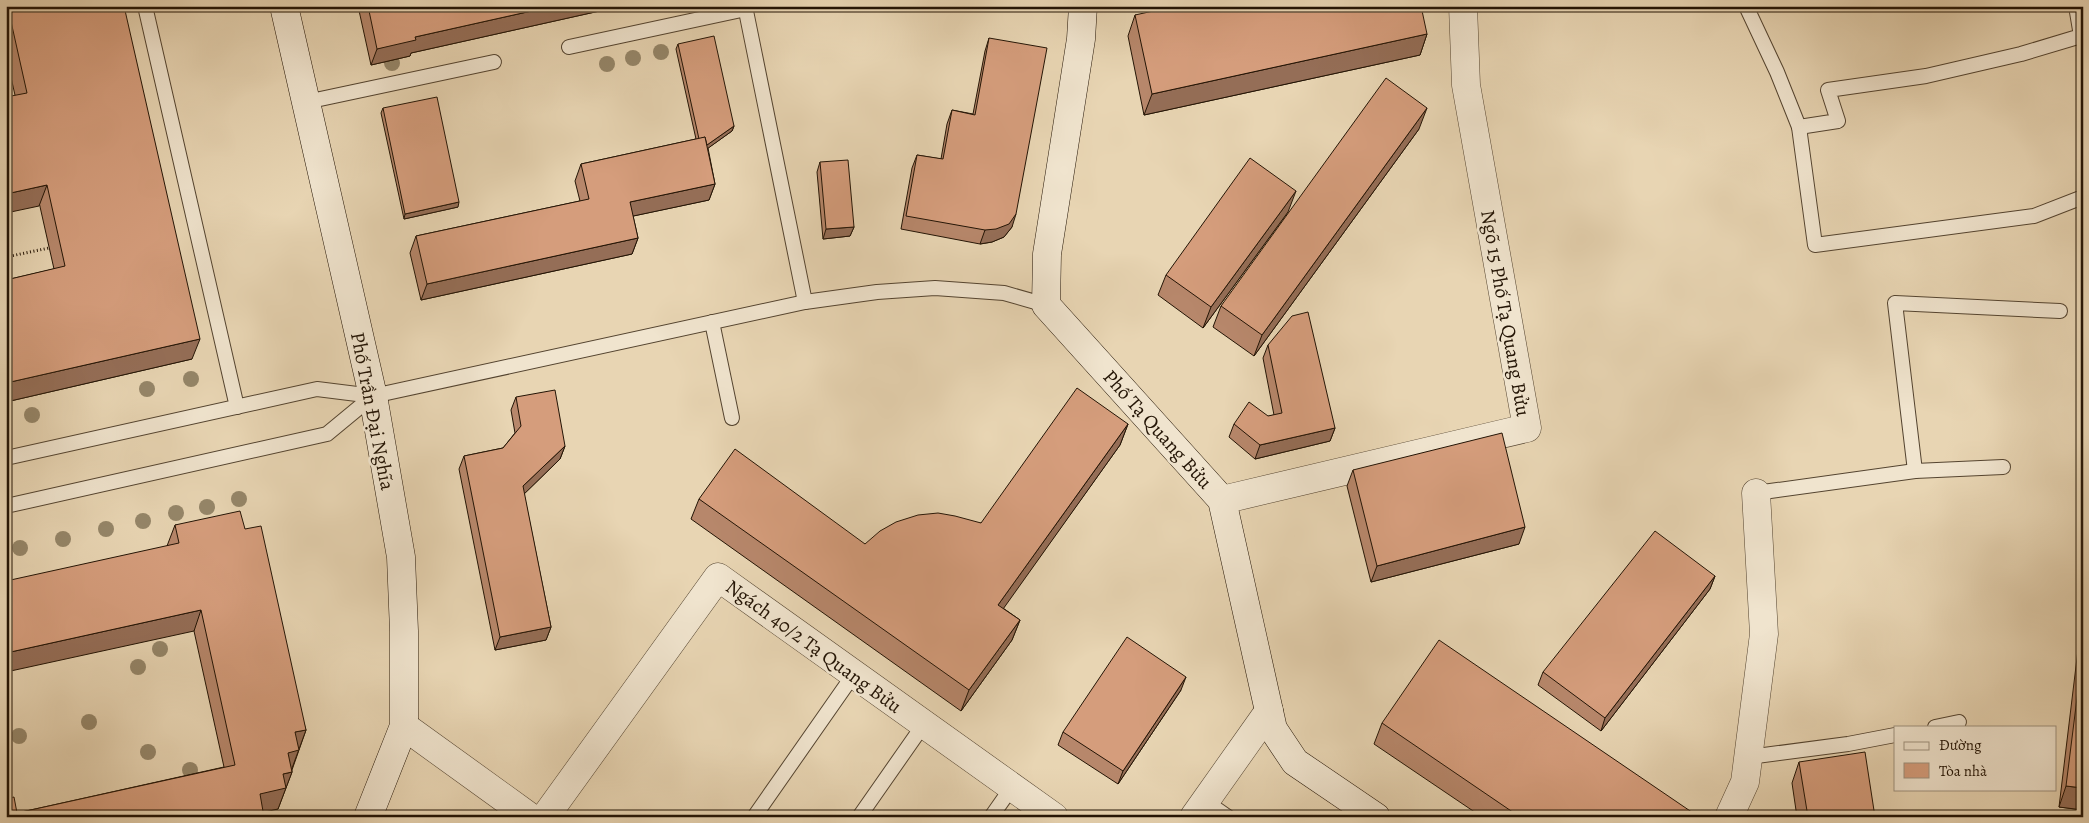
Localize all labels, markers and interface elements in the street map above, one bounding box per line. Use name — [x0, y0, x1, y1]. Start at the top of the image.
street label: Ngõ 15 Phố Tạ Quang Bửu — [1474, 208, 1537, 418]
street label: Phố Trần Đại Nghĩa — [344, 330, 401, 493]
street label: Phố Tạ Quang Bửu — [1097, 364, 1219, 495]
street label: Ngách 40/2 Tạ Quang Bửu — [720, 573, 908, 720]
legend — [1894, 726, 2056, 790]
text: Đường — [1939, 735, 1982, 755]
text: Tòa nhà — [1939, 761, 1987, 781]

